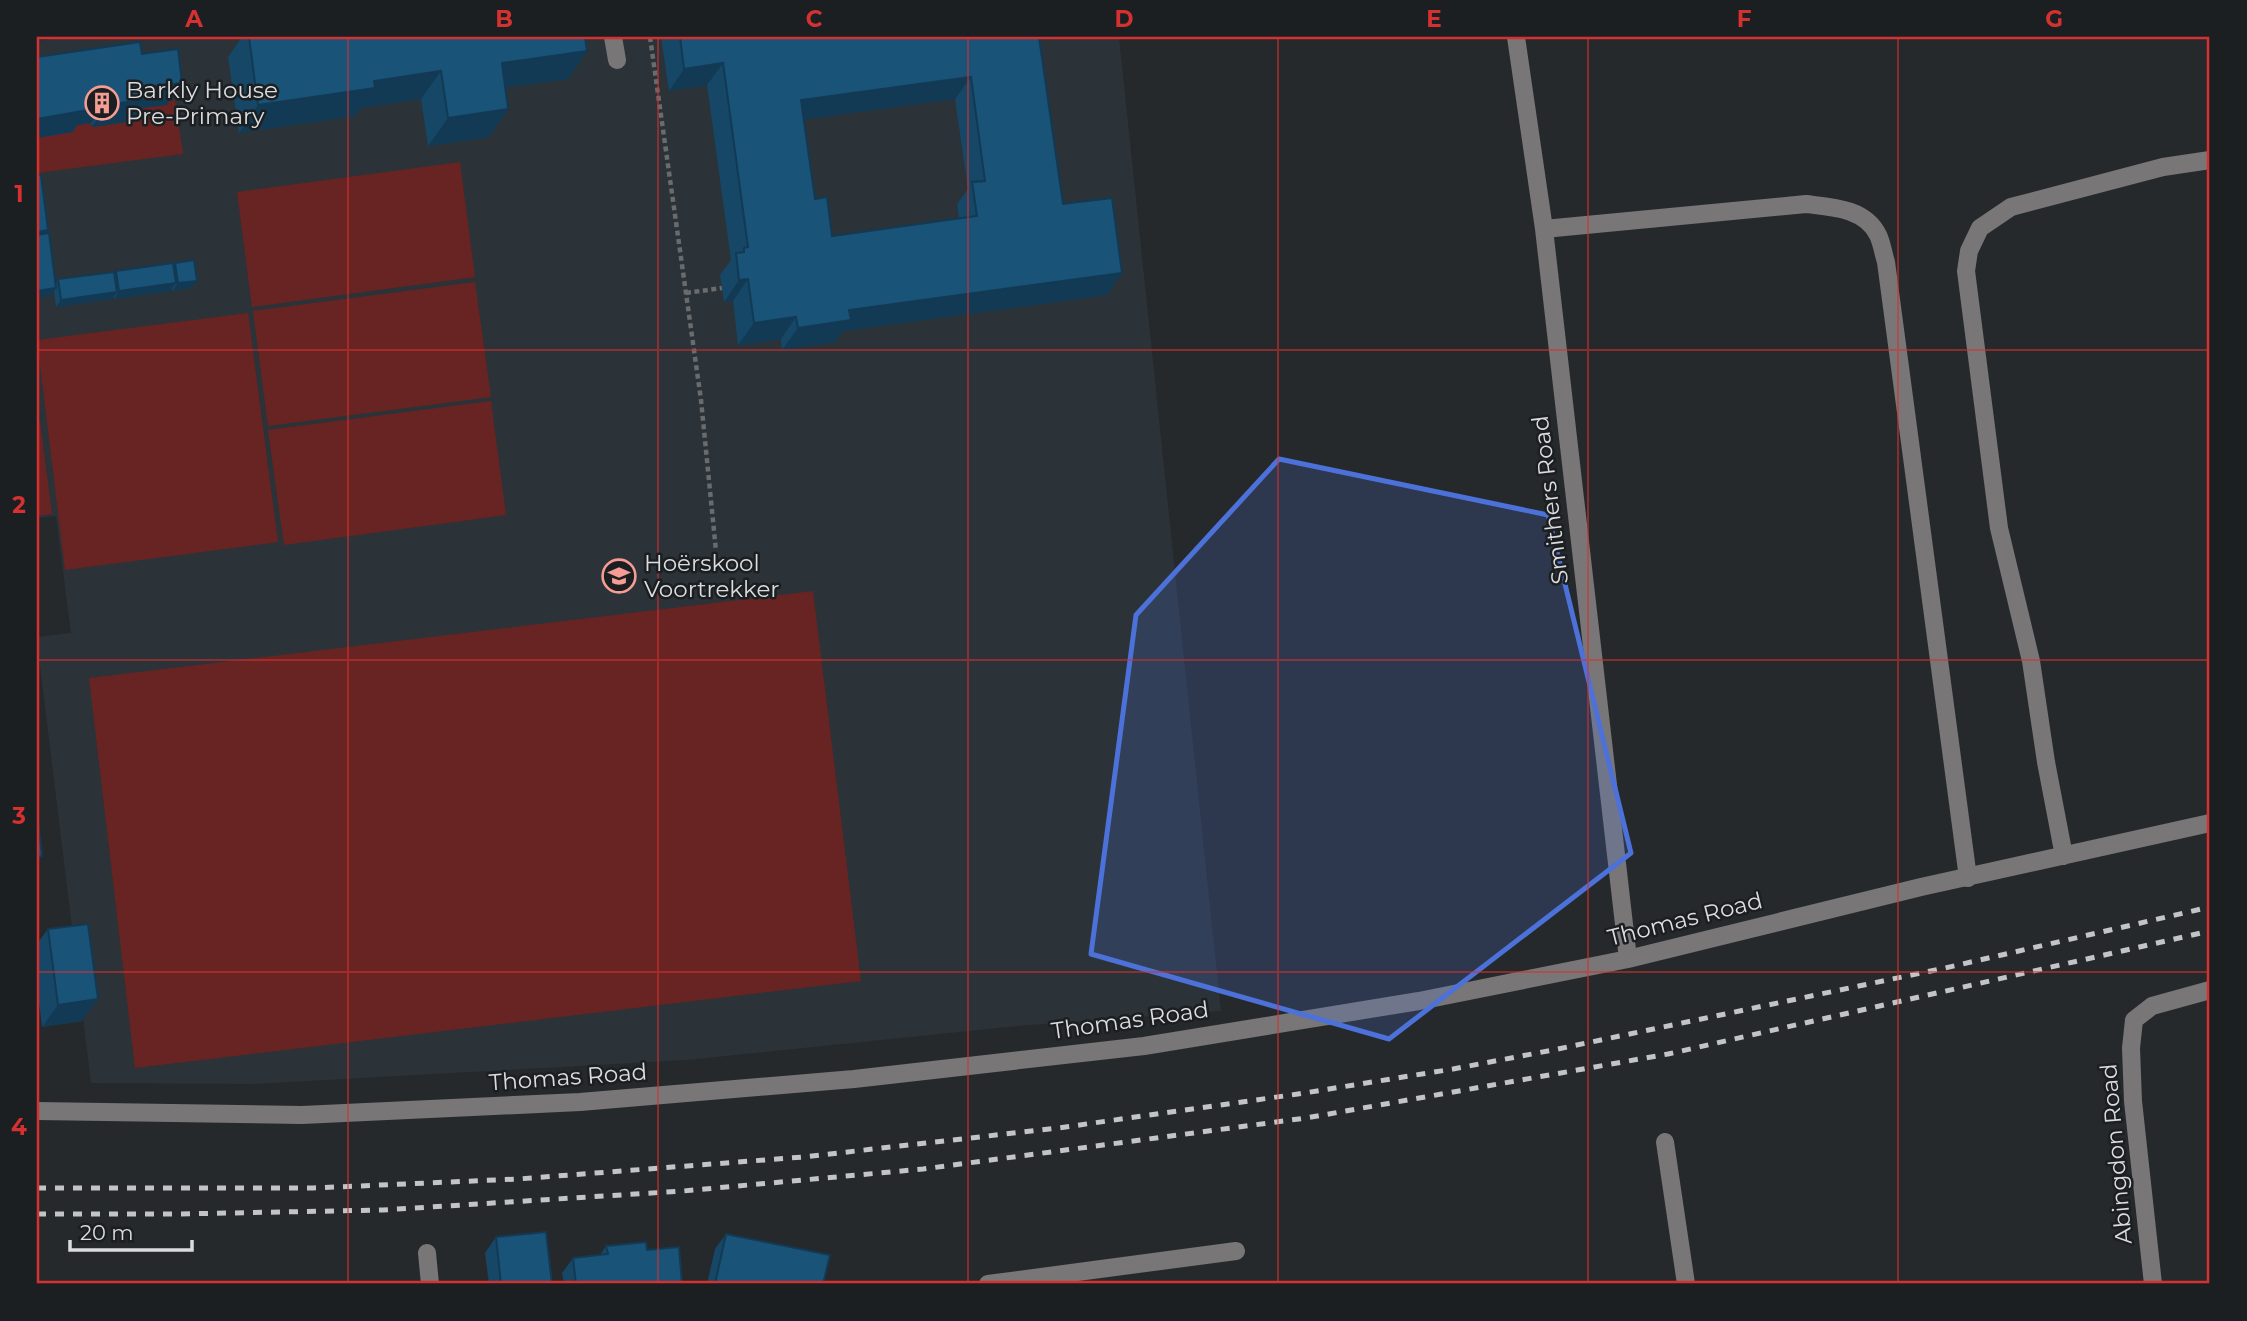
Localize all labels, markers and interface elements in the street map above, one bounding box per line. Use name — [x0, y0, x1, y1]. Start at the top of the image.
text: A — [184, 5, 203, 33]
text: B — [495, 5, 513, 33]
text: C — [806, 5, 823, 33]
text: D — [1115, 5, 1134, 33]
text: E — [1426, 5, 1442, 33]
text: F — [1737, 5, 1752, 33]
text: G — [2045, 5, 2063, 33]
place label: Barkly House Pre-Primary — [126, 76, 278, 130]
building icon: Barkly House Pre-Primary — [83, 84, 121, 122]
text: 1 — [14, 180, 24, 208]
street label: Smithers Road — [1526, 414, 1574, 586]
text: 2 — [12, 491, 26, 519]
place label: Hoërskool Voortrekker — [644, 549, 780, 603]
school or university icon: Hoërskool Voortrekker — [600, 557, 638, 595]
text: 3 — [11, 802, 26, 830]
street label: Thomas Road — [1605, 886, 1765, 952]
street label: Thomas Road — [1050, 995, 1210, 1045]
street label: Thomas Road — [488, 1058, 648, 1096]
street label: Abingdon Road — [2094, 1062, 2138, 1246]
text: 4 — [11, 1113, 27, 1141]
scale bar — [70, 1209, 192, 1253]
text: 20 m — [80, 1220, 134, 1245]

